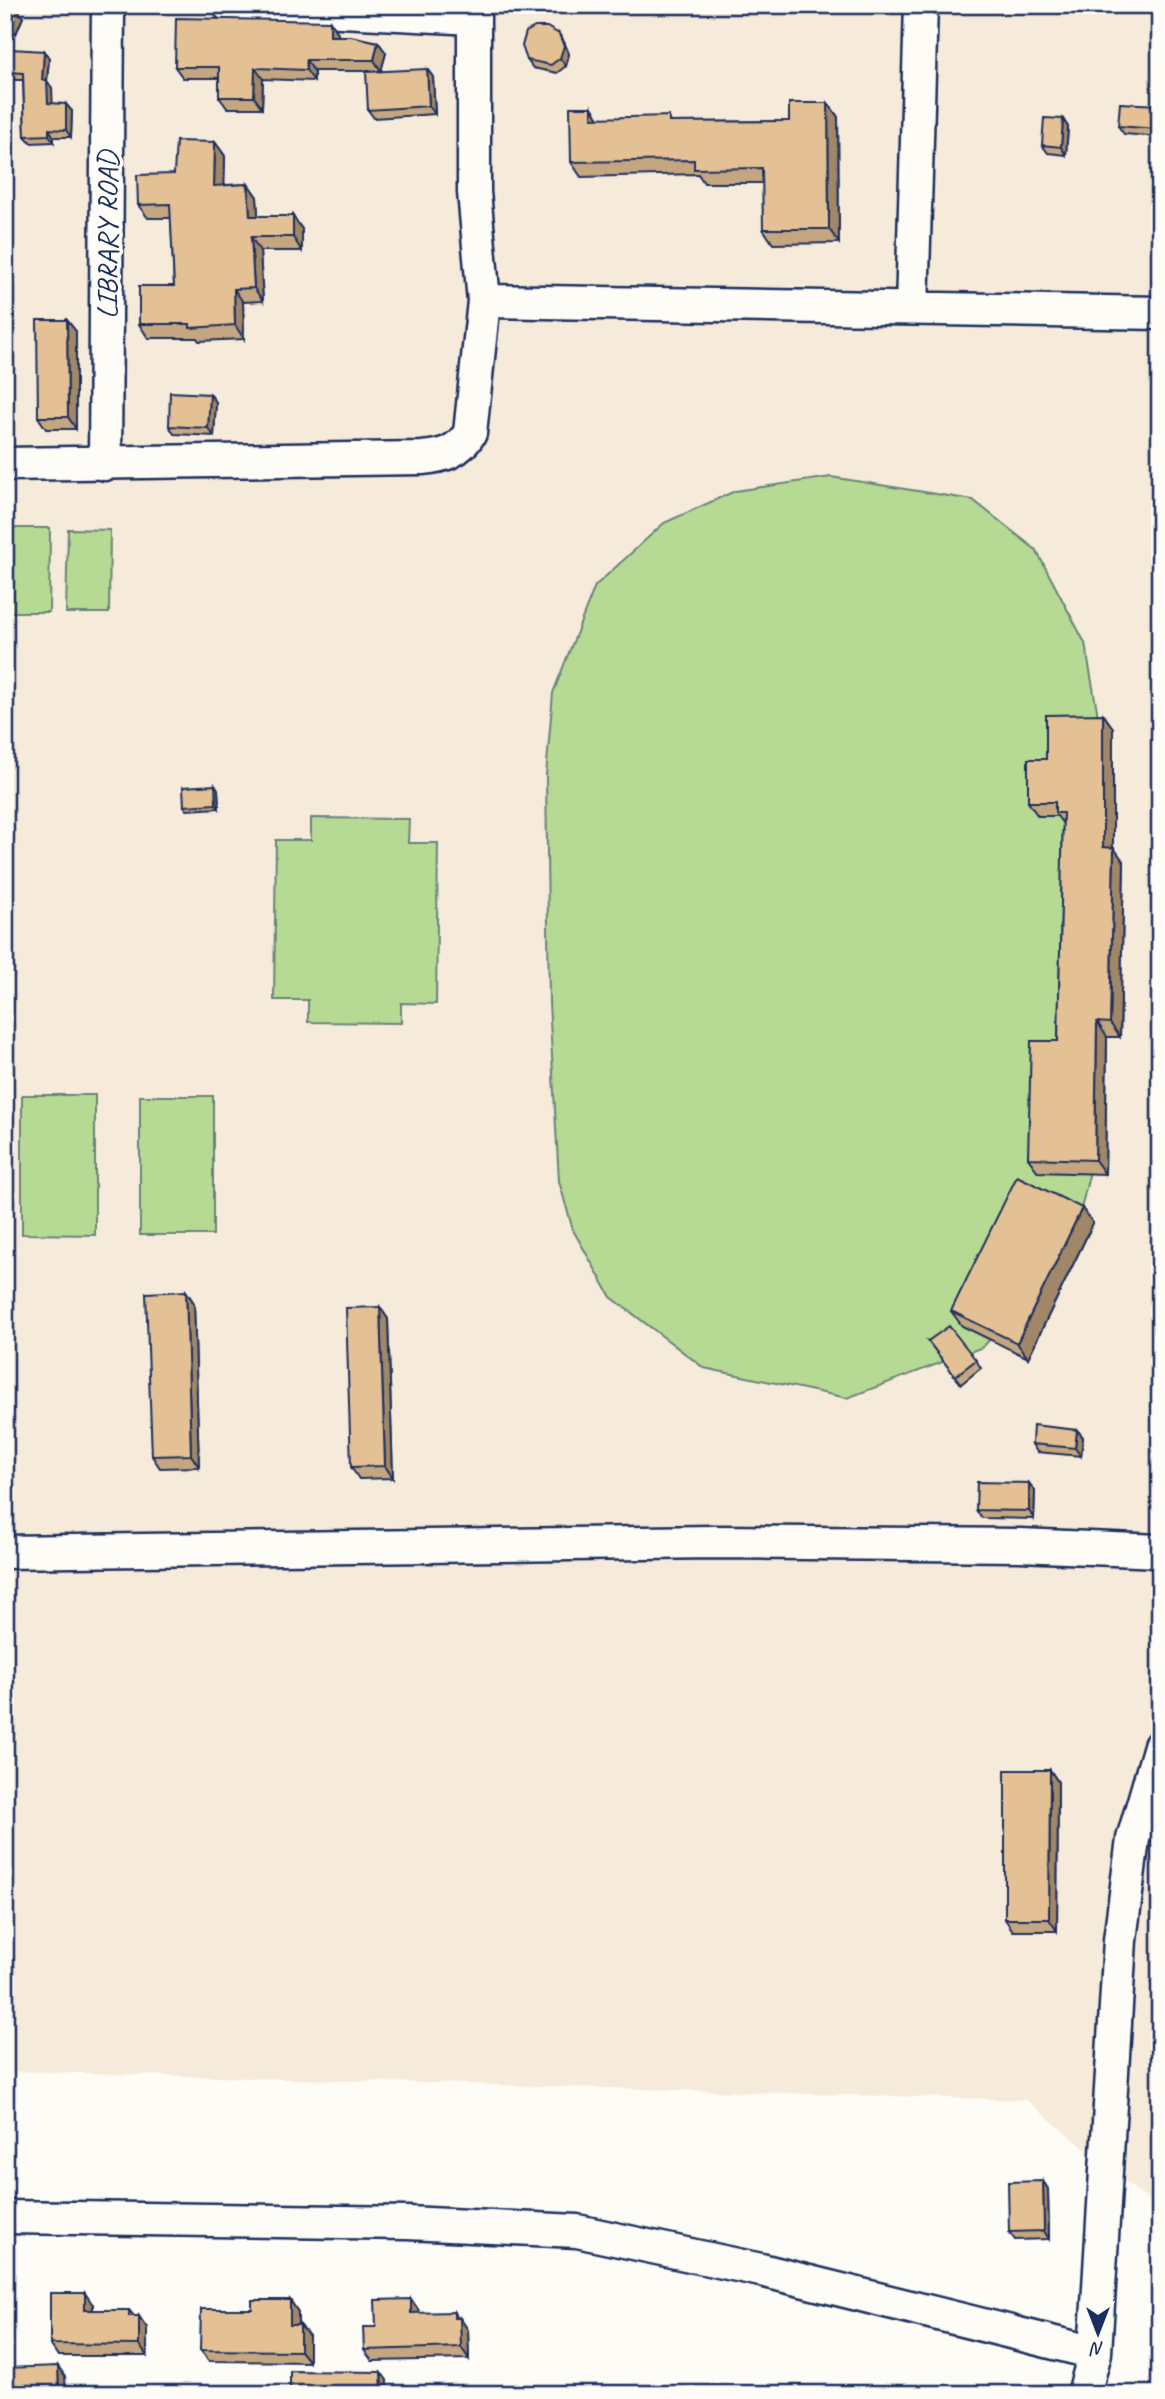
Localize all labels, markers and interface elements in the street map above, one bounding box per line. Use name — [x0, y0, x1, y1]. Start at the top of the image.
street label: LIBRARY ROAD — [88, 148, 126, 319]
north arrow — [1064, 2298, 1134, 2368]
text: N — [1089, 2337, 1104, 2361]

